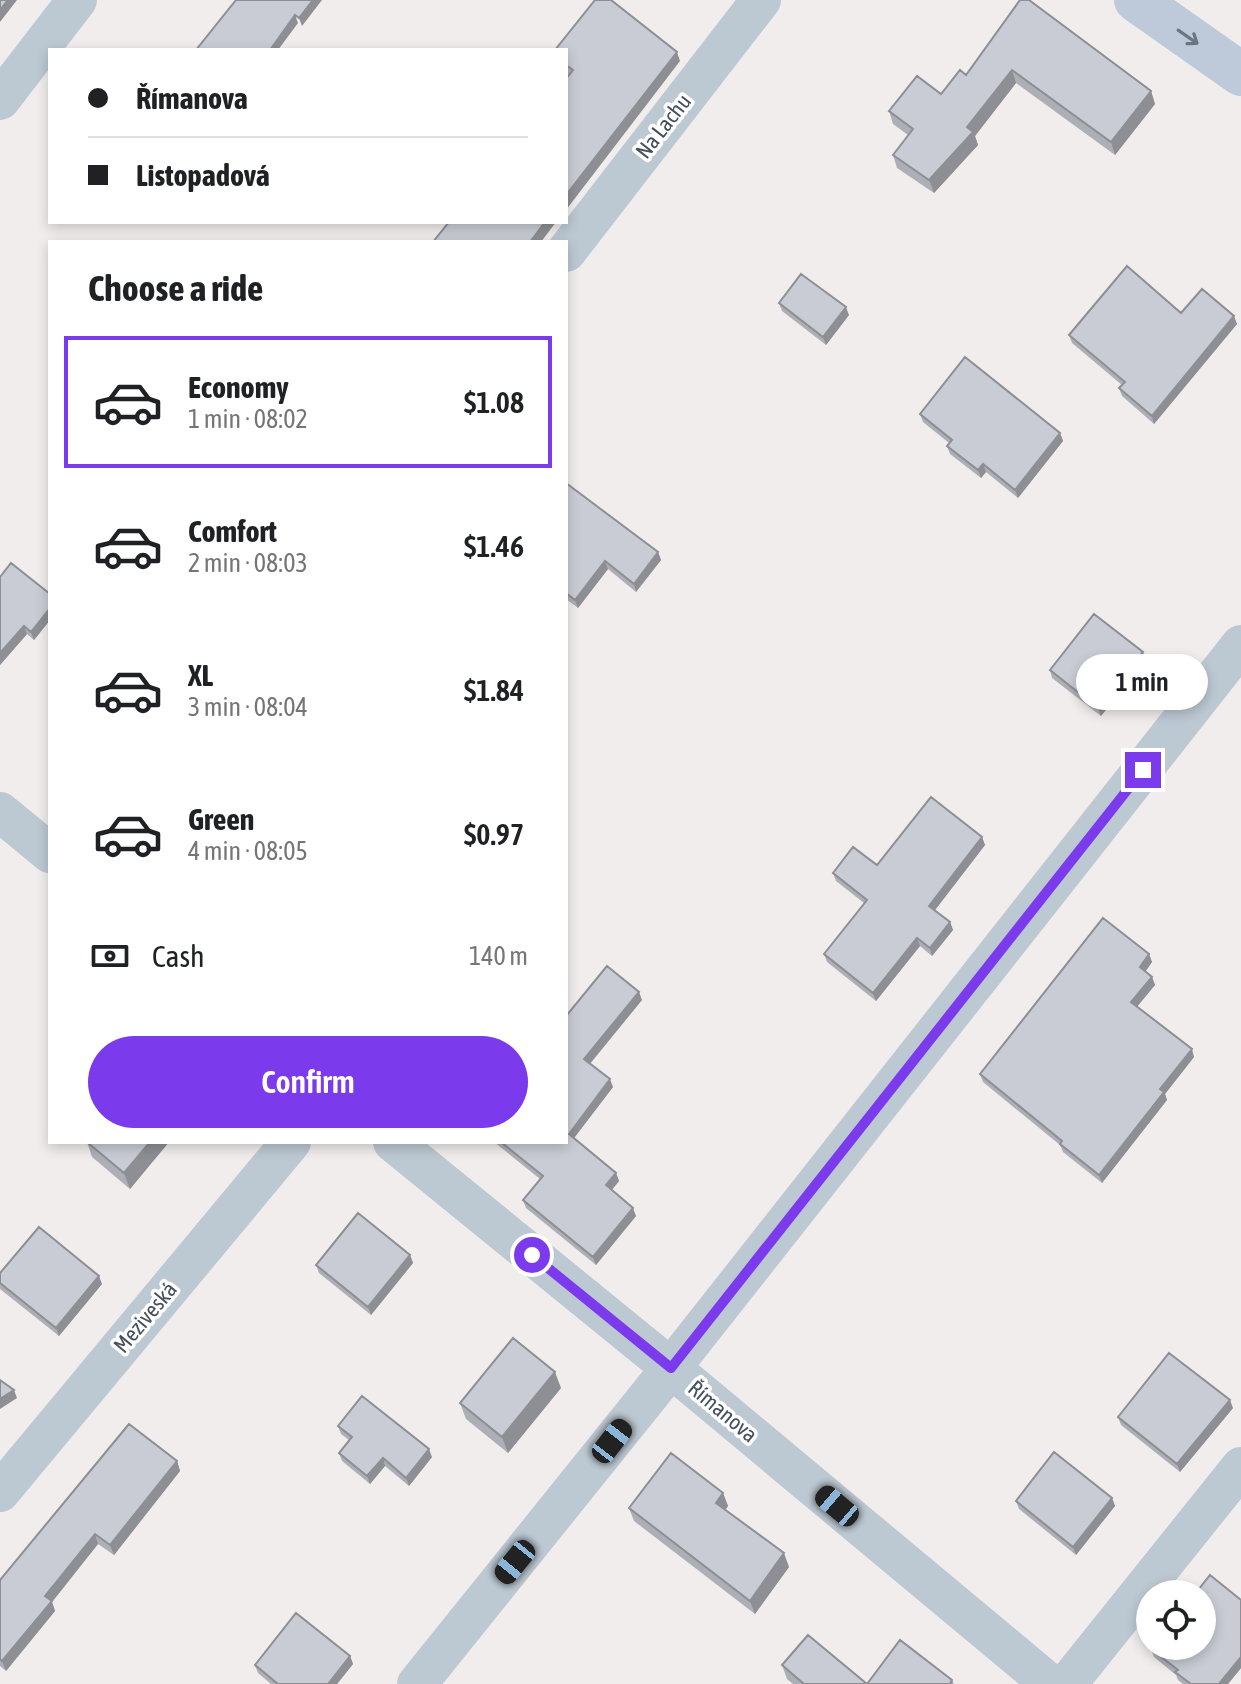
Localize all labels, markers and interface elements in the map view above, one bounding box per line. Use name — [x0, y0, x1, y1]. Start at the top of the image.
one-way arrow — [1177, 29, 1199, 45]
text: Římanova — [136, 81, 248, 115]
street label: Na Lachu — [630, 89, 696, 163]
text: Listopadová — [136, 158, 270, 192]
text: Choose a ride — [88, 267, 263, 309]
icon: car — [92, 366, 164, 438]
text: Economy — [188, 370, 289, 404]
text: $1.08 — [464, 385, 524, 419]
text: 1 min · 08:02 — [188, 404, 308, 434]
icon: car — [92, 510, 164, 582]
text: Comfort — [188, 514, 277, 548]
text: $1.46 — [464, 529, 524, 563]
text: 2 min · 08:03 — [188, 548, 308, 578]
icon: car — [92, 654, 164, 726]
callout: 1 min — [1077, 654, 1209, 710]
text: XL — [188, 658, 213, 692]
text: 1 min — [1115, 667, 1169, 697]
text: $1.84 — [464, 673, 524, 707]
text: 3 min · 08:04 — [188, 692, 308, 722]
route end — [1125, 752, 1161, 788]
icon: car — [92, 798, 164, 870]
text: Green — [188, 802, 254, 836]
text: $0.97 — [464, 817, 524, 851]
text: 4 min · 08:05 — [188, 836, 308, 866]
icon: cash — [88, 934, 132, 978]
text: Cash — [152, 939, 205, 973]
text: 140 m — [469, 941, 528, 971]
button: Confirm — [88, 1036, 528, 1128]
route start — [514, 1237, 550, 1273]
street label: Meziveská — [108, 1276, 182, 1358]
street label: Římanova — [683, 1375, 763, 1447]
car — [588, 1415, 636, 1467]
car — [811, 1481, 863, 1531]
car — [491, 1536, 539, 1588]
map controls — [1136, 1580, 1216, 1660]
button: locate — [1136, 1580, 1216, 1660]

